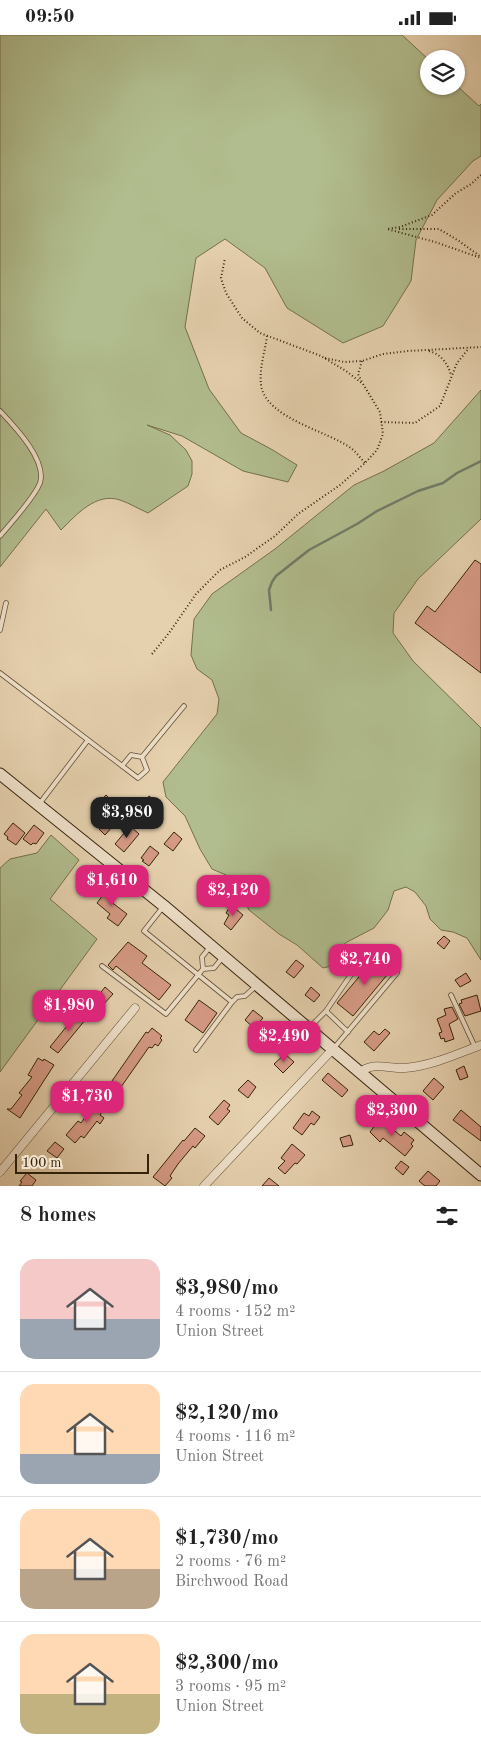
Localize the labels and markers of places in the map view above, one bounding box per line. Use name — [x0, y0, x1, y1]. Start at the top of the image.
pin: $3,980 — [86, 797, 168, 839]
pin: $1,610 — [71, 865, 153, 907]
pin: $2,120 — [192, 875, 274, 917]
pin: $2,740 — [324, 943, 406, 986]
pin: $1,980 — [28, 989, 110, 1032]
pin: $2,490 — [243, 1021, 325, 1063]
pin: $1,730 — [46, 1081, 128, 1123]
pin: $2,300 — [351, 1095, 433, 1137]

